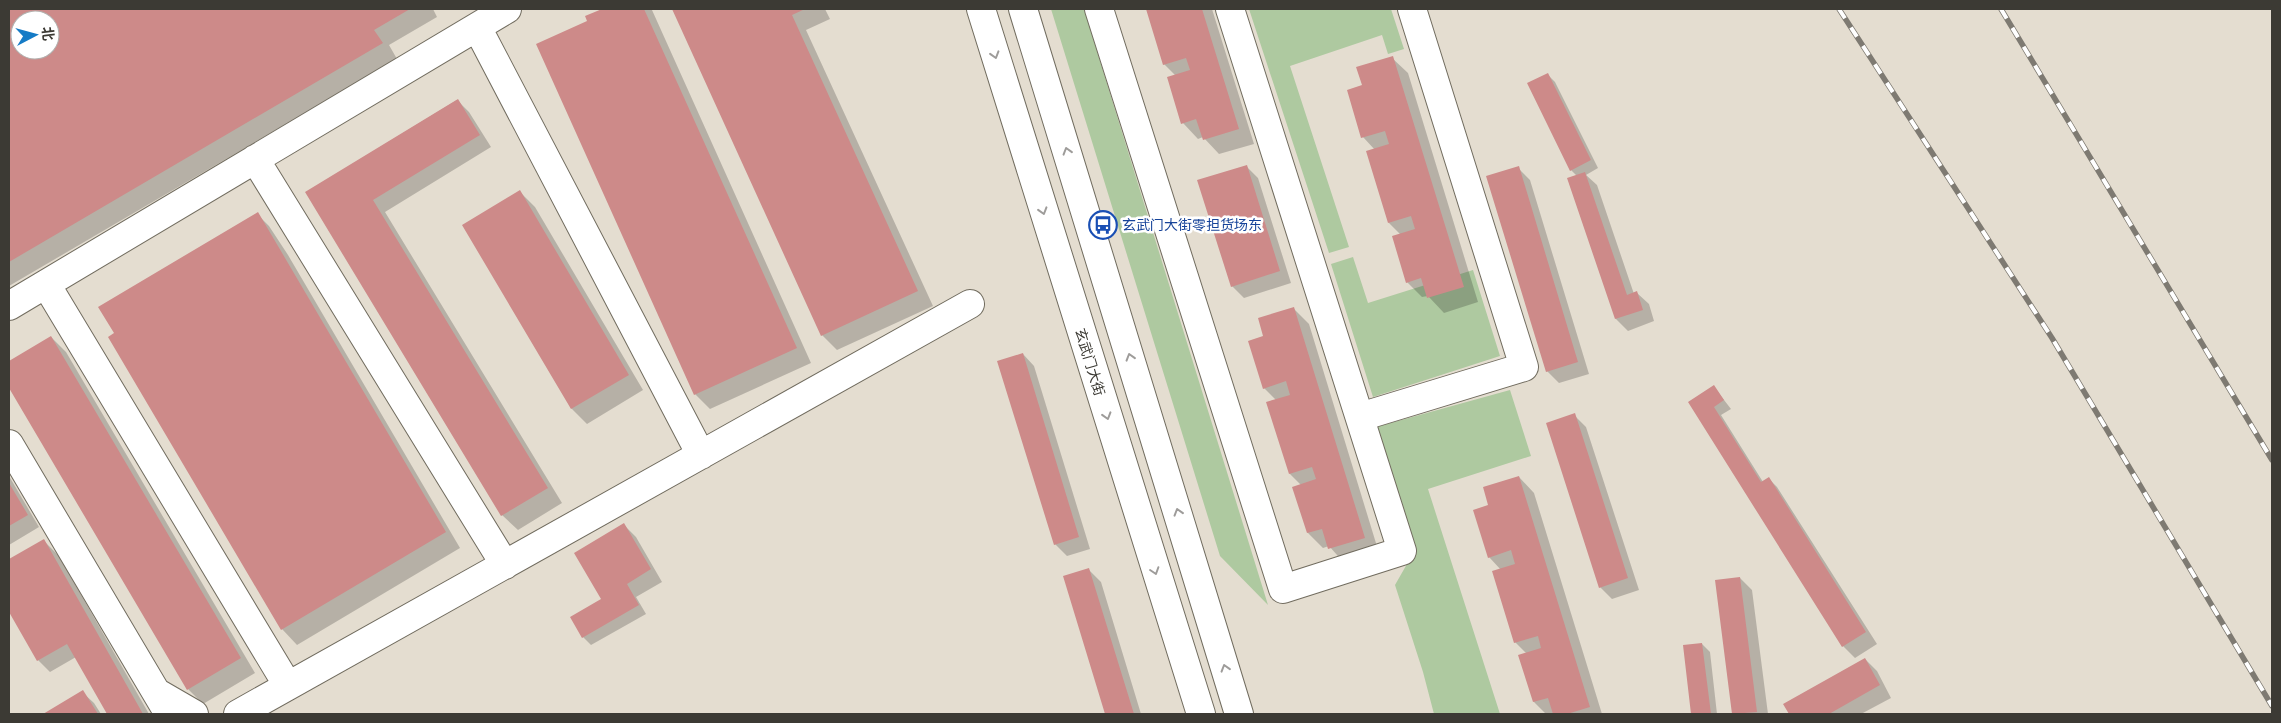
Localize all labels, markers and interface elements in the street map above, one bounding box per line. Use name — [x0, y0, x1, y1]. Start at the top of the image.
north arrow — [10, 10, 60, 60]
text: 北 — [39, 26, 57, 41]
one-way arrow — [990, 51, 1000, 59]
one-way arrow — [1062, 148, 1072, 156]
one-way arrow — [1038, 206, 1048, 214]
bus stop icon: 玄武门大街零担货场东 — [1088, 210, 1118, 240]
place label: 玄武门大街零担货场东 — [1122, 217, 1262, 233]
street label: 玄武门大街 — [1072, 326, 1108, 398]
one-way arrow — [1125, 353, 1135, 361]
one-way arrow — [1101, 411, 1111, 420]
one-way arrow — [1173, 508, 1183, 517]
one-way arrow — [1150, 566, 1160, 575]
one-way arrow — [1220, 664, 1230, 672]

